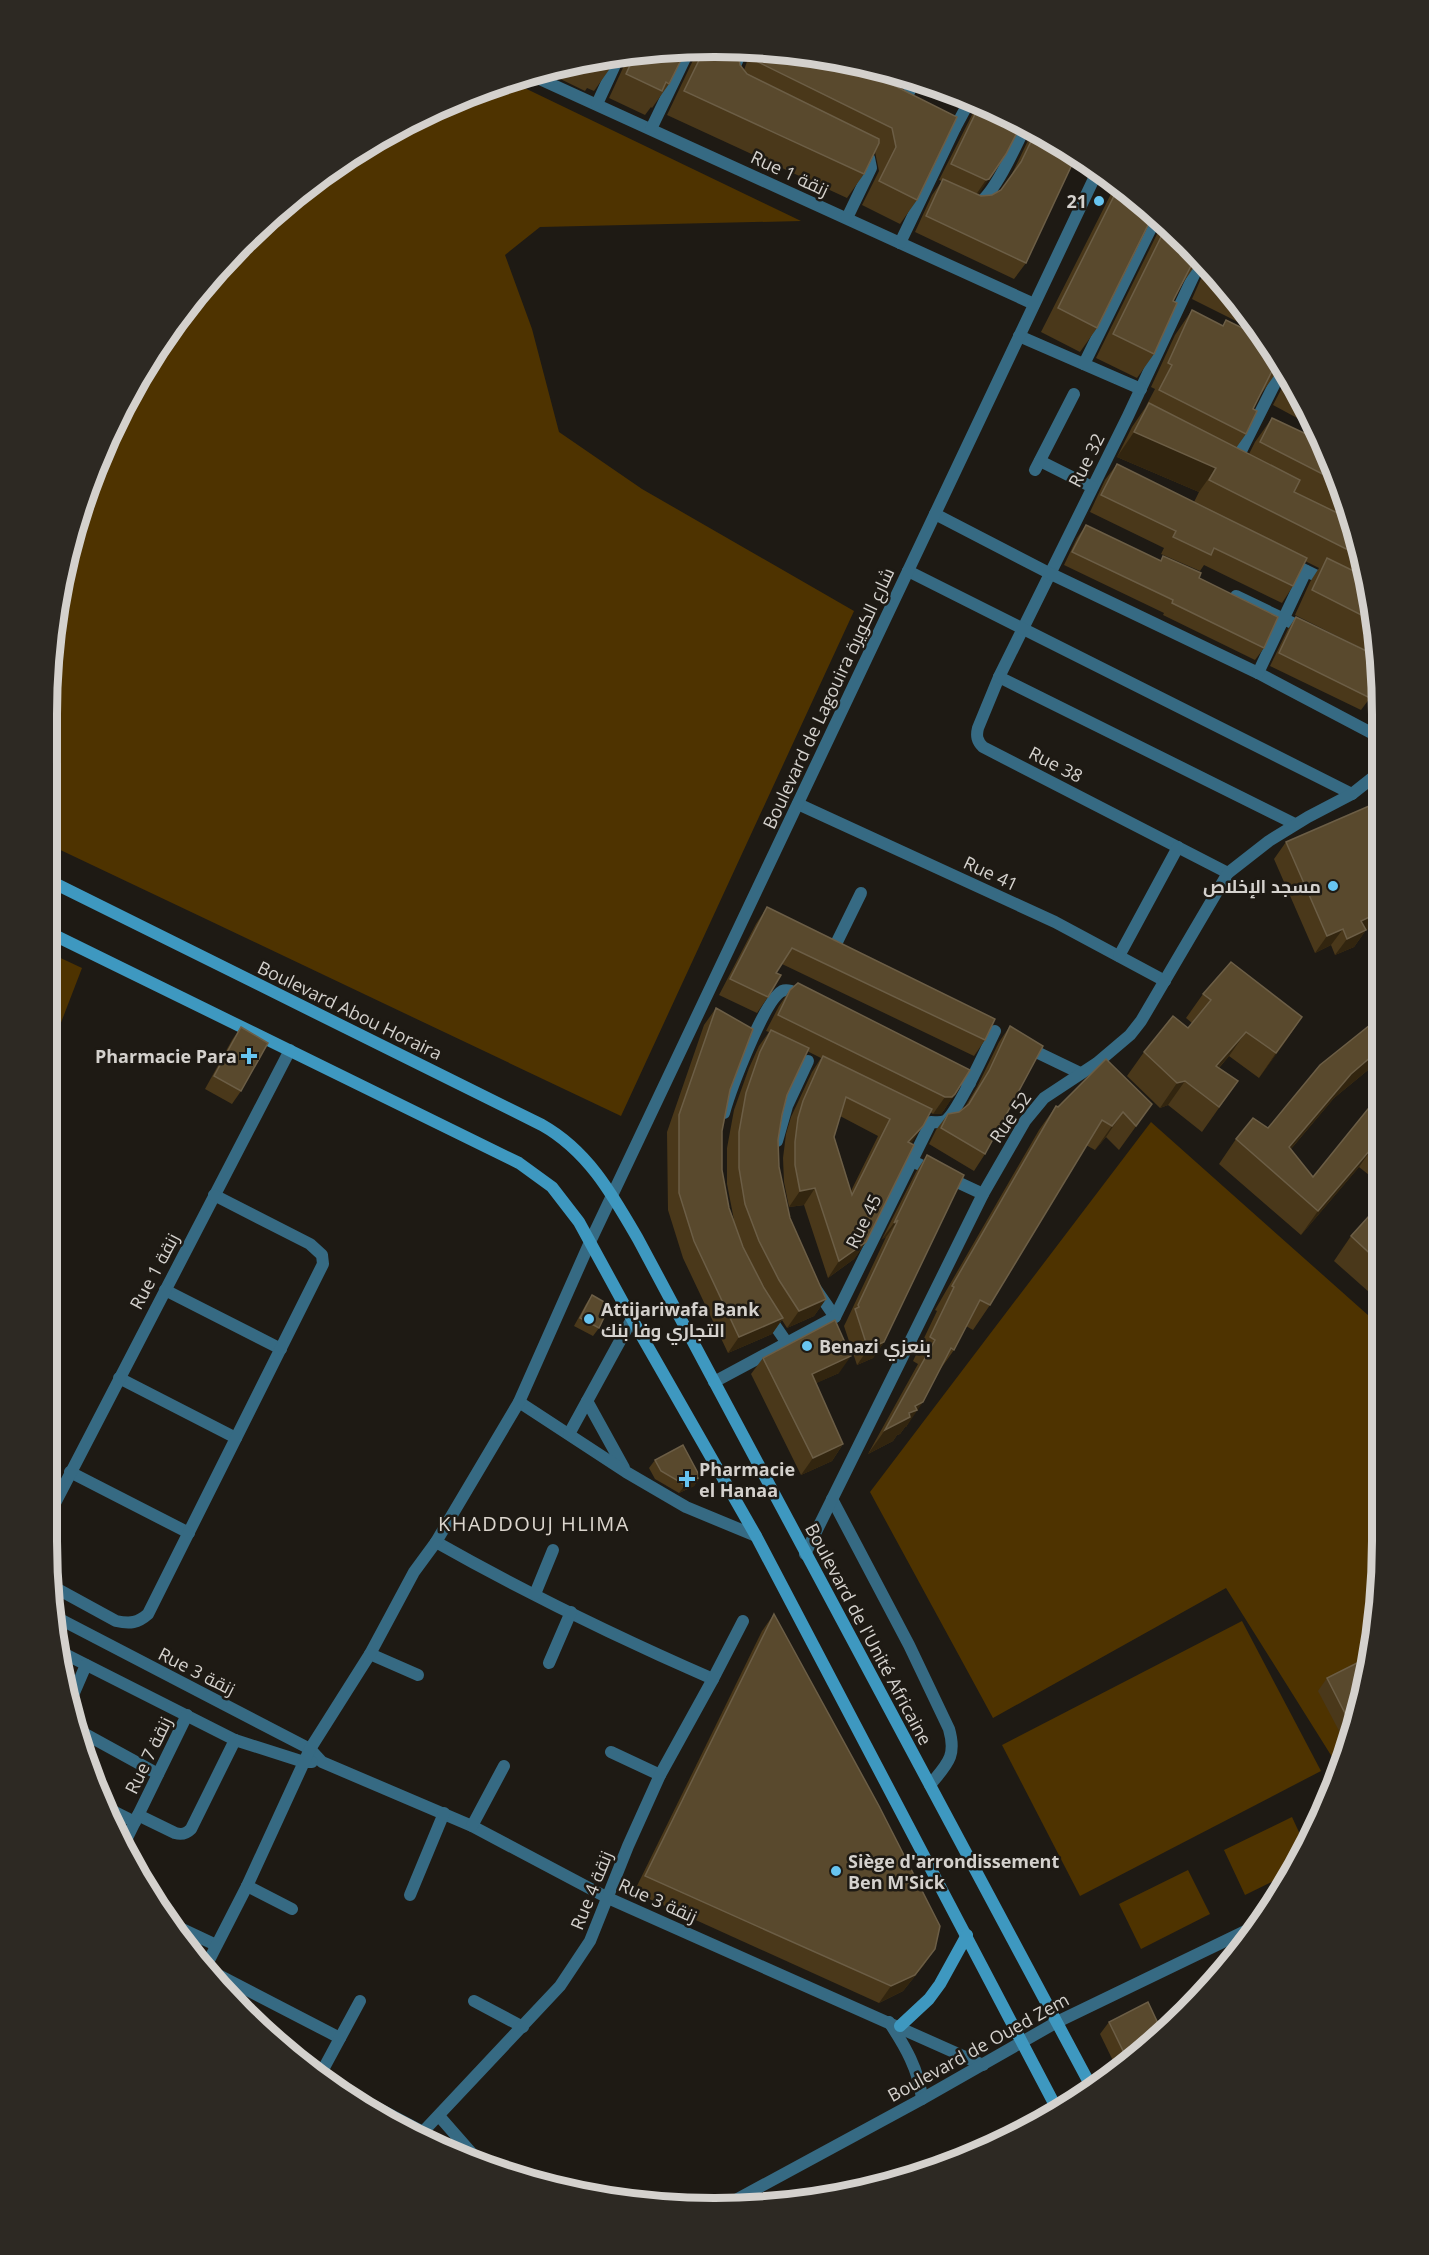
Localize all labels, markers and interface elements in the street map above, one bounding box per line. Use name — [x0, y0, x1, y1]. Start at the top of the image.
street label: Rue 1 زنقة — [747, 145, 833, 201]
place label: 21 — [1066, 189, 1087, 213]
marker: 21 — [1092, 194, 1106, 208]
street label: Rue 32 — [1062, 429, 1110, 491]
street label: Boulevard de Lagouira شارع الكويرة — [757, 563, 900, 833]
street label: Rue 38 — [1025, 740, 1087, 788]
street label: Rue 41 — [960, 850, 1022, 896]
place label: مسجد الإخلاص — [1203, 874, 1321, 899]
marker: مسجد الإخلاص — [1326, 879, 1340, 893]
street label: Boulevard Abou Horaira — [254, 955, 446, 1065]
place label: Pharmacie Para — [95, 1044, 237, 1068]
marker: Pharmacie Para — [242, 1049, 256, 1063]
street label: Rue 52 — [984, 1087, 1036, 1147]
street label: Rue 45 — [840, 1190, 886, 1252]
street label: Rue 1 زنقة — [124, 1229, 184, 1313]
place label: Attijariwafa Bank التجاري وفا بنك — [601, 1297, 760, 1345]
marker: Attijariwafa Bank التجاري وفا بنك — [582, 1312, 596, 1326]
place label: Benazi بنعزي — [819, 1334, 931, 1361]
marker: Benazi بنعزي — [800, 1339, 814, 1353]
place label: Pharmacie el Hanaa — [699, 1457, 795, 1502]
marker: Pharmacie el Hanaa — [680, 1472, 694, 1486]
district label: KHADDOUJ HLIMA — [438, 1510, 630, 1537]
street label: Boulevard de l'Unité Africaine — [800, 1519, 938, 1749]
street label: Rue 3 زنقة — [154, 1641, 240, 1701]
street label: Rue 7 زنقة — [119, 1712, 177, 1798]
street label: Rue 4 زنقة — [564, 1847, 618, 1933]
place label: Siège d'arrondissement Ben M'Sick — [848, 1849, 1059, 1894]
marker: Siège d'arrondissement Ben M'Sick — [829, 1864, 843, 1878]
street label: Rue 3 زنقة — [615, 1872, 701, 1928]
street label: Boulevard de Oued Zem — [883, 1987, 1073, 2107]

